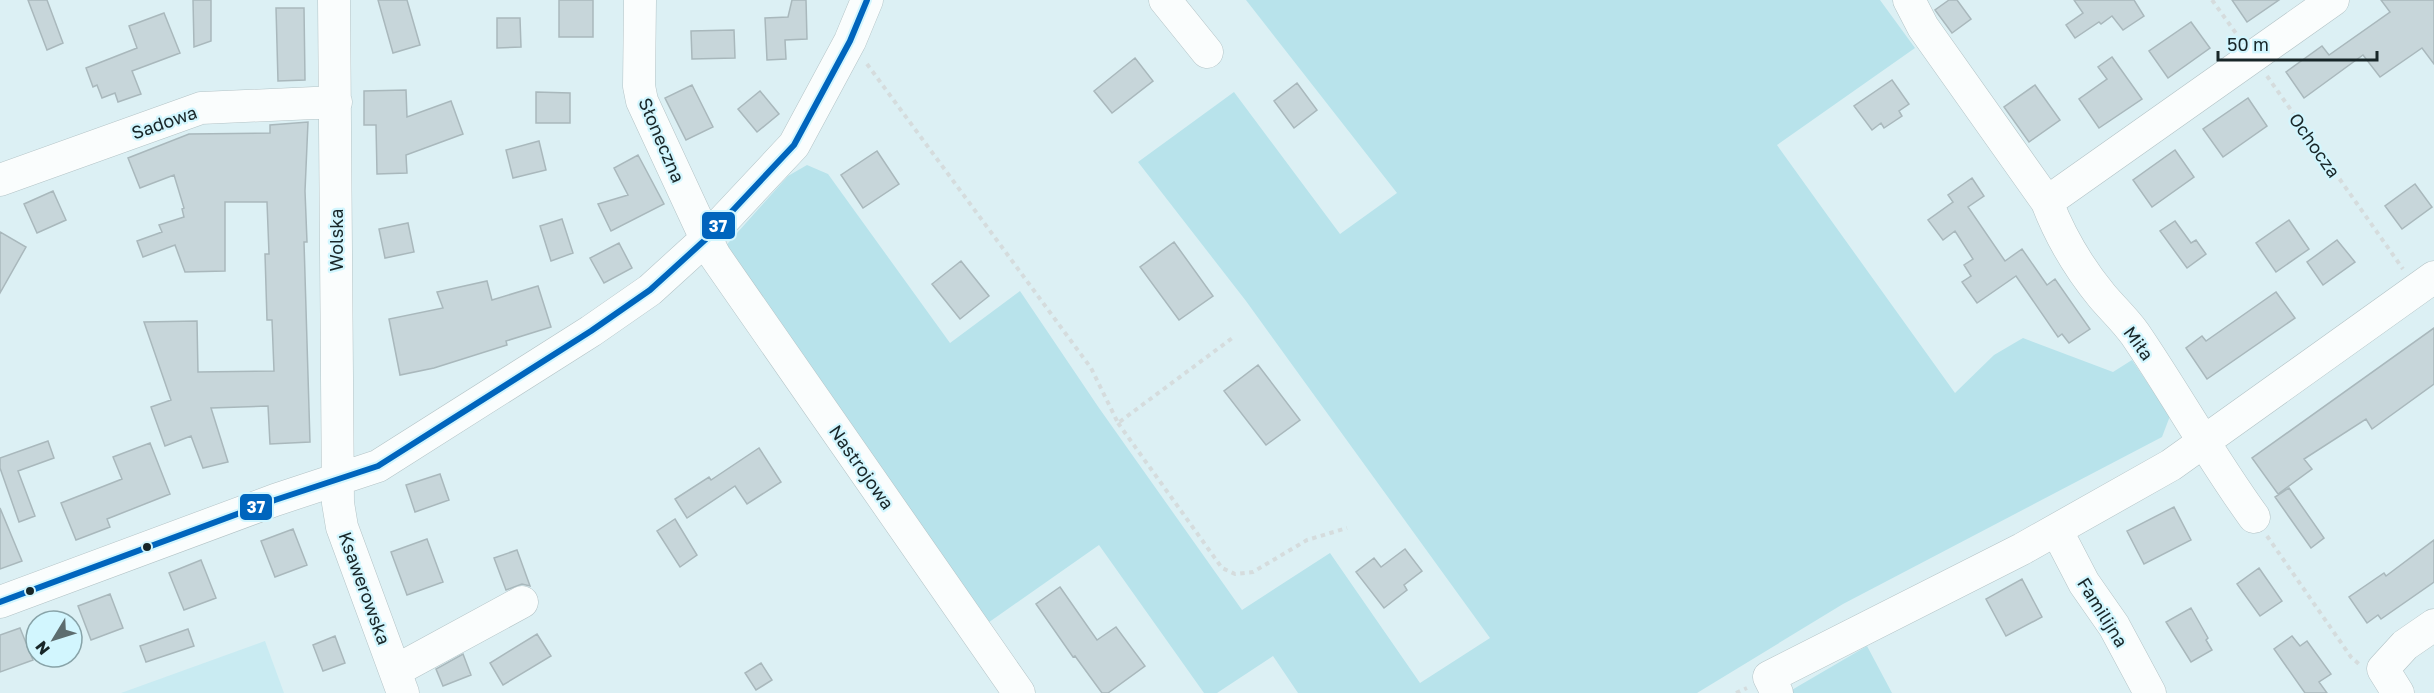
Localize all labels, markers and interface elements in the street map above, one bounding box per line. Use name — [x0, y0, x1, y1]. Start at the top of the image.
scale bar — [2218, 24, 2377, 62]
text: 50 m — [2227, 33, 2269, 55]
street label: Słoneczna — [634, 94, 690, 186]
street label: Sadowa — [128, 101, 200, 143]
street label: Ochocza — [2285, 108, 2345, 182]
street label: Wolska — [325, 209, 347, 271]
line badge: 37 — [701, 211, 736, 240]
text: 37 — [709, 216, 728, 236]
street label: Miła — [2119, 322, 2159, 364]
street label: Nastrojowa — [825, 421, 899, 513]
line badge: 37 — [239, 493, 273, 521]
text: 37 — [247, 497, 266, 517]
street label: Ksawerowska — [334, 529, 396, 647]
unlabelled marker — [141, 541, 153, 553]
street label: Familijna — [2073, 573, 2133, 651]
unlabelled marker — [24, 585, 36, 597]
north arrow — [24, 609, 84, 669]
text: N — [31, 637, 54, 659]

